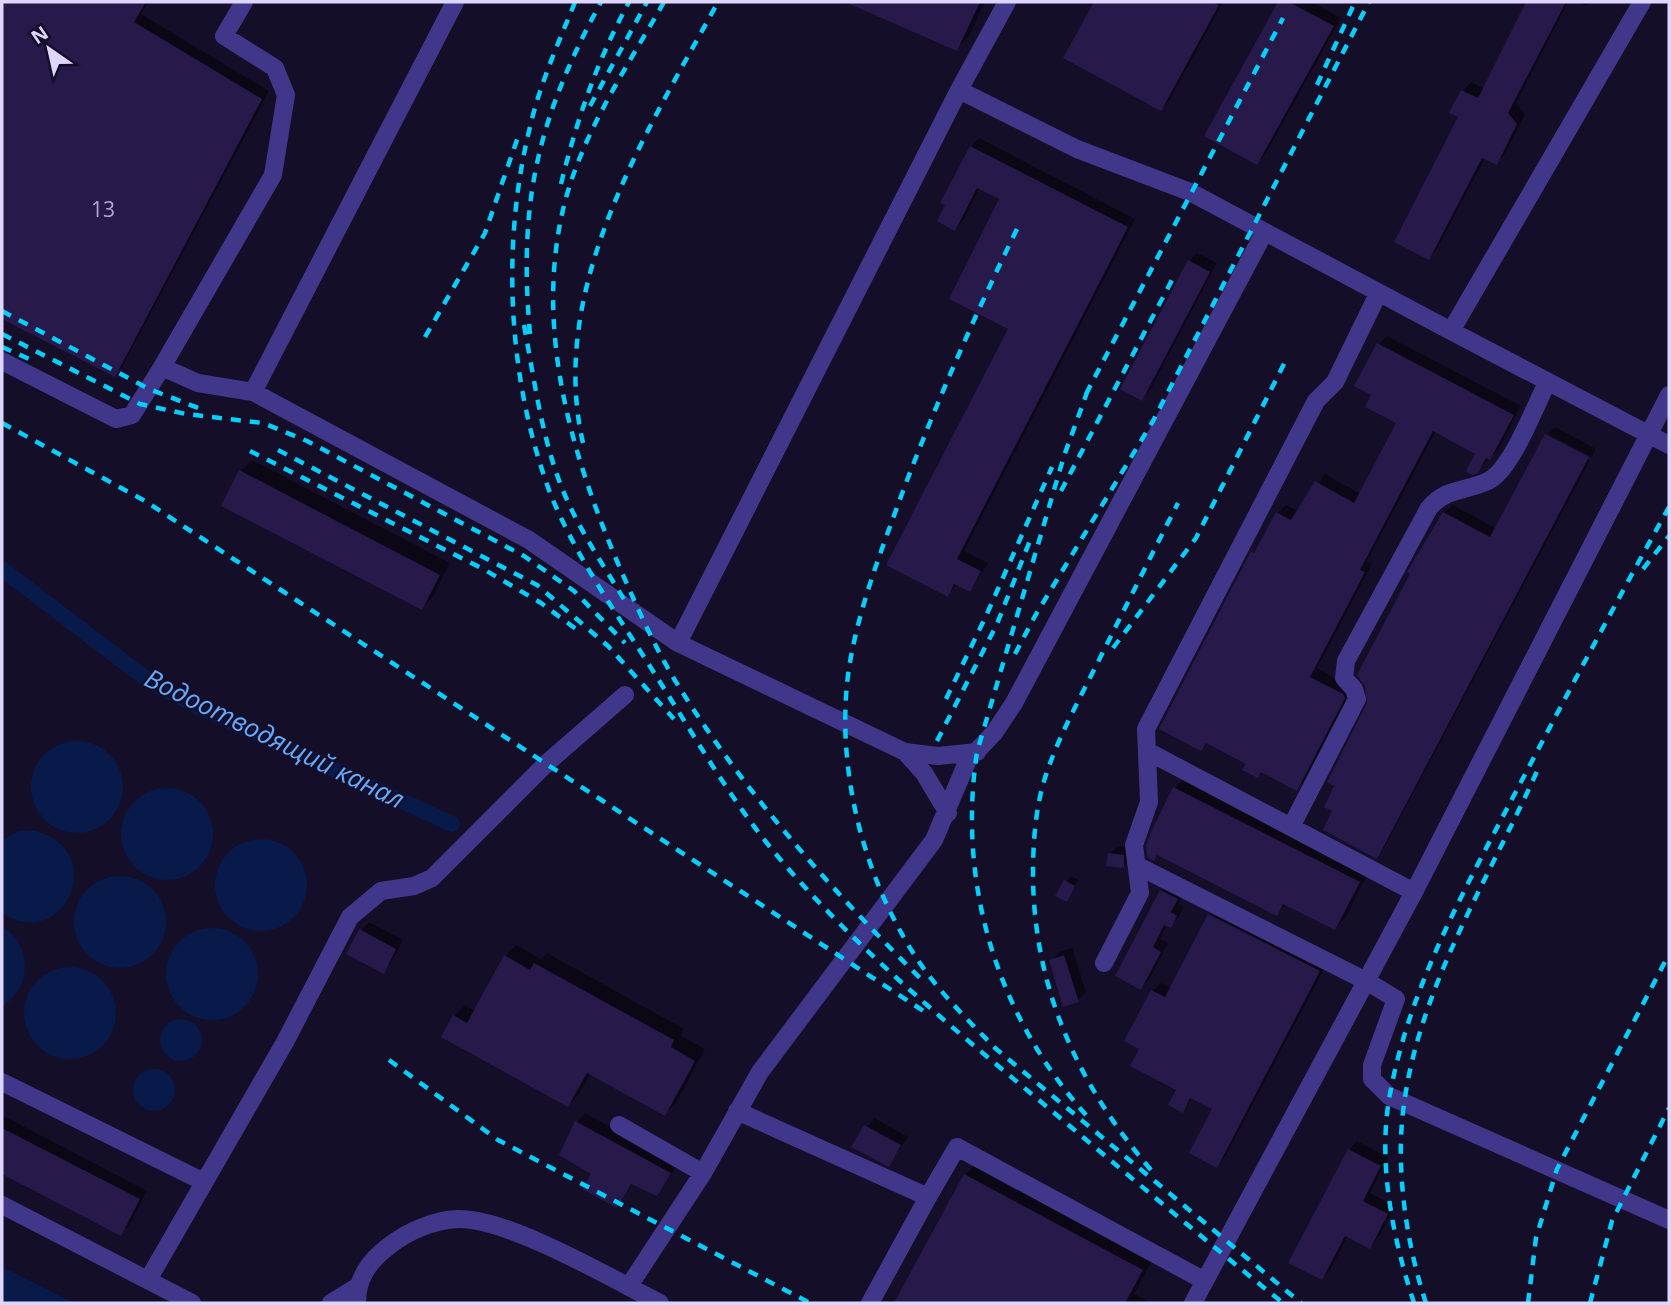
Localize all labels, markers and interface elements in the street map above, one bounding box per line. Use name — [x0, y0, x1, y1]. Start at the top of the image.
north arrow — [14, 14, 84, 84]
text: N — [26, 20, 53, 50]
house number: 13 — [91, 195, 115, 223]
water label: Водоотводящий канал — [139, 659, 411, 817]

